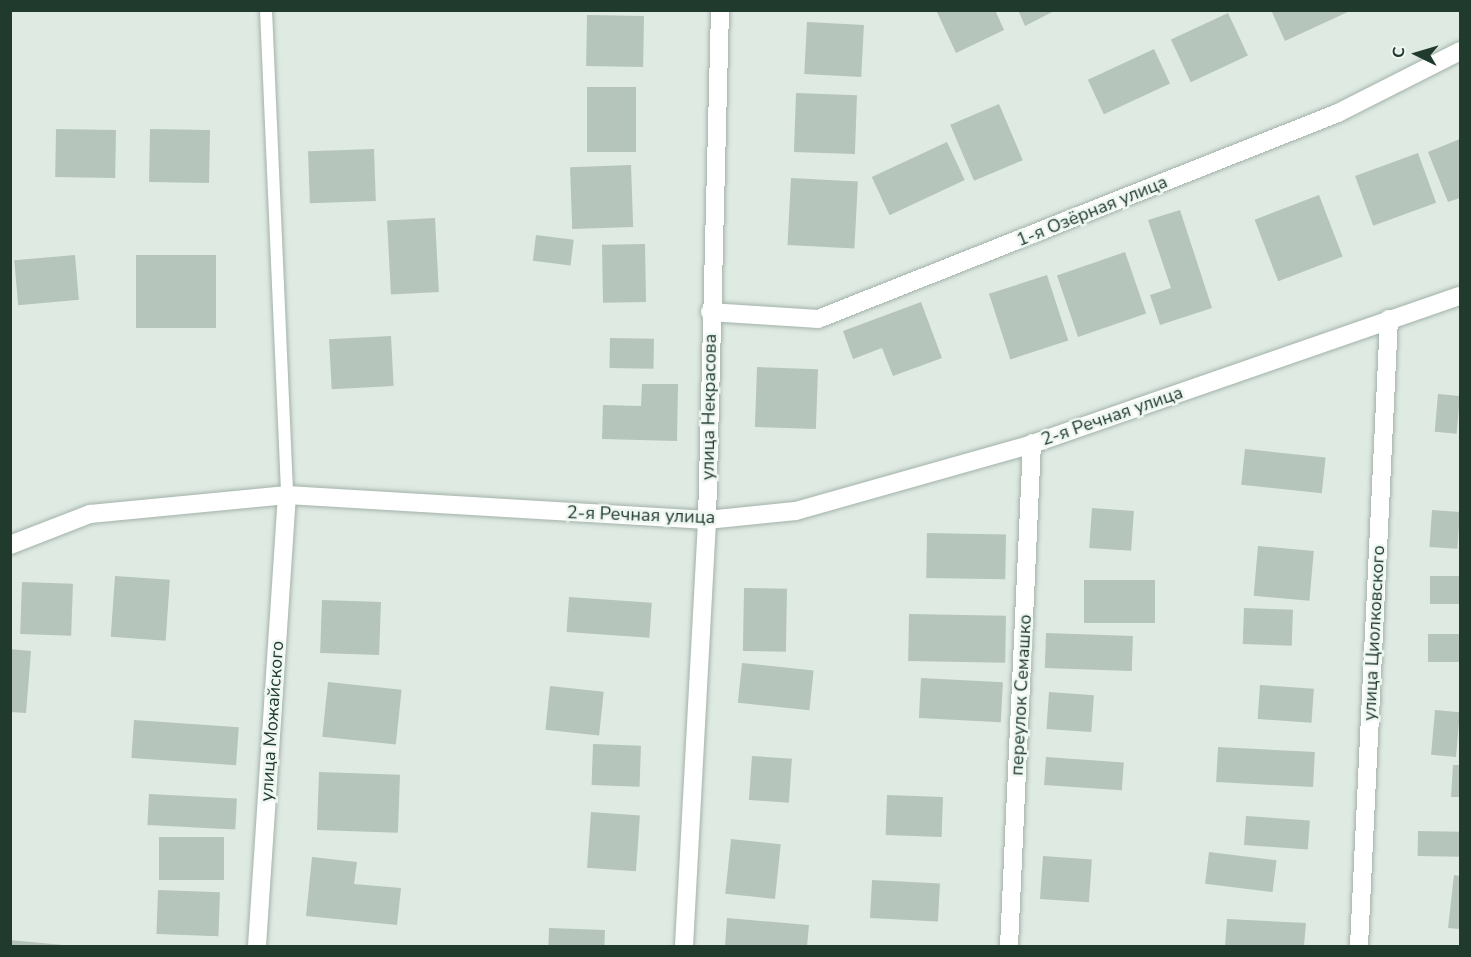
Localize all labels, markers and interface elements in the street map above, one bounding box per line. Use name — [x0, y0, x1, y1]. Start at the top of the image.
north arrow — [1387, 24, 1447, 84]
text: С — [1388, 46, 1411, 59]
street label: 1-я Озёрная улица — [1013, 171, 1171, 251]
street label: улица Некрасова — [697, 334, 721, 480]
street label: 2-я Речная улица — [1038, 382, 1186, 450]
street label: 2-я Речная улица — [566, 502, 716, 528]
street label: улица Циолковского — [1359, 545, 1389, 721]
street label: переулок Семашко — [1006, 614, 1036, 776]
street label: улица Можайского — [256, 640, 288, 802]

